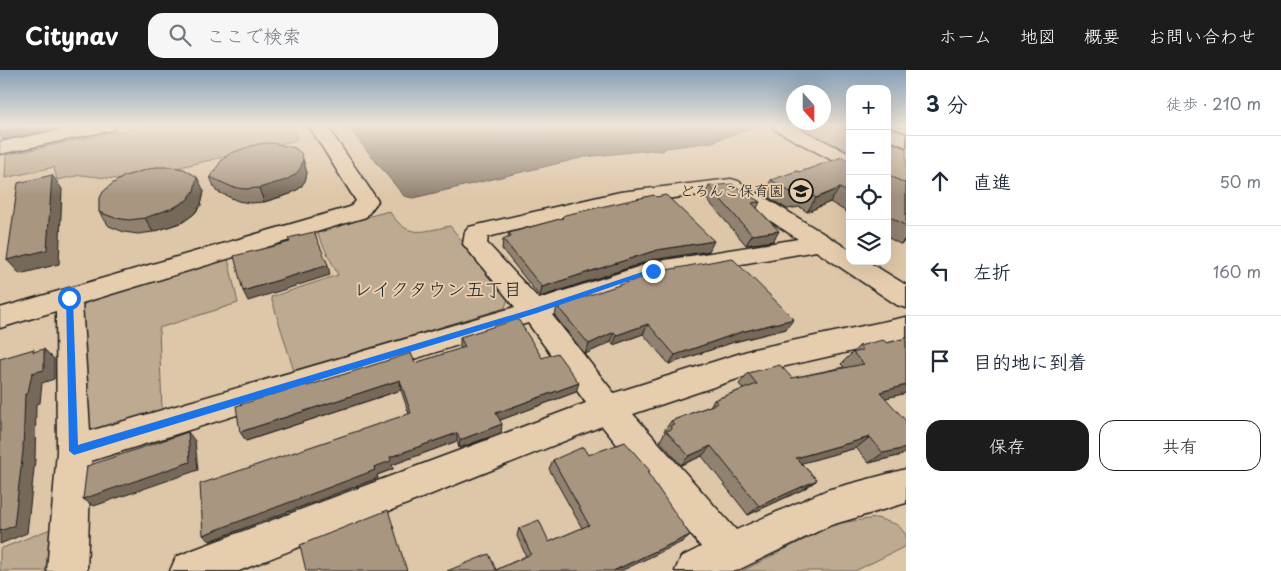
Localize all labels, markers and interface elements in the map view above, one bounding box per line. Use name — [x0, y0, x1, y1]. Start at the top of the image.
search box — [148, 13, 498, 58]
text: Citynav — [25, 17, 118, 53]
icon: search — [166, 21, 194, 49]
text: ここで検索 — [206, 21, 301, 49]
text: ホーム — [939, 22, 992, 49]
text: 地図 — [1020, 22, 1056, 49]
text: 概要 — [1084, 22, 1120, 49]
text: お問い合わせ — [1148, 22, 1256, 49]
north arrow — [786, 85, 831, 130]
map controls — [846, 85, 891, 265]
button: + — [846, 85, 891, 130]
text: 3 分 — [926, 87, 968, 119]
text: 徒歩 · 210 m — [1166, 91, 1261, 115]
button: − — [846, 130, 891, 175]
icon: ahead — [926, 167, 954, 195]
text: 直進 — [973, 167, 1011, 195]
text: 50 m — [1220, 169, 1261, 193]
button: locate — [846, 175, 891, 220]
place label: どろんこ保育園 — [679, 178, 784, 201]
school or university icon: どろんこ保育園 — [788, 178, 814, 204]
button: layers — [846, 220, 891, 265]
icon: left — [926, 257, 954, 285]
text: 左折 — [973, 257, 1011, 285]
text: 160 m — [1213, 259, 1261, 283]
route end — [642, 260, 665, 283]
district label: レイクタウン五丁目 — [353, 274, 523, 302]
route start — [58, 287, 81, 310]
icon: arrive — [926, 347, 954, 375]
text: 目的地に到着 — [973, 347, 1087, 375]
button: 保存 — [926, 420, 1089, 471]
button: 共有 — [1099, 420, 1261, 471]

